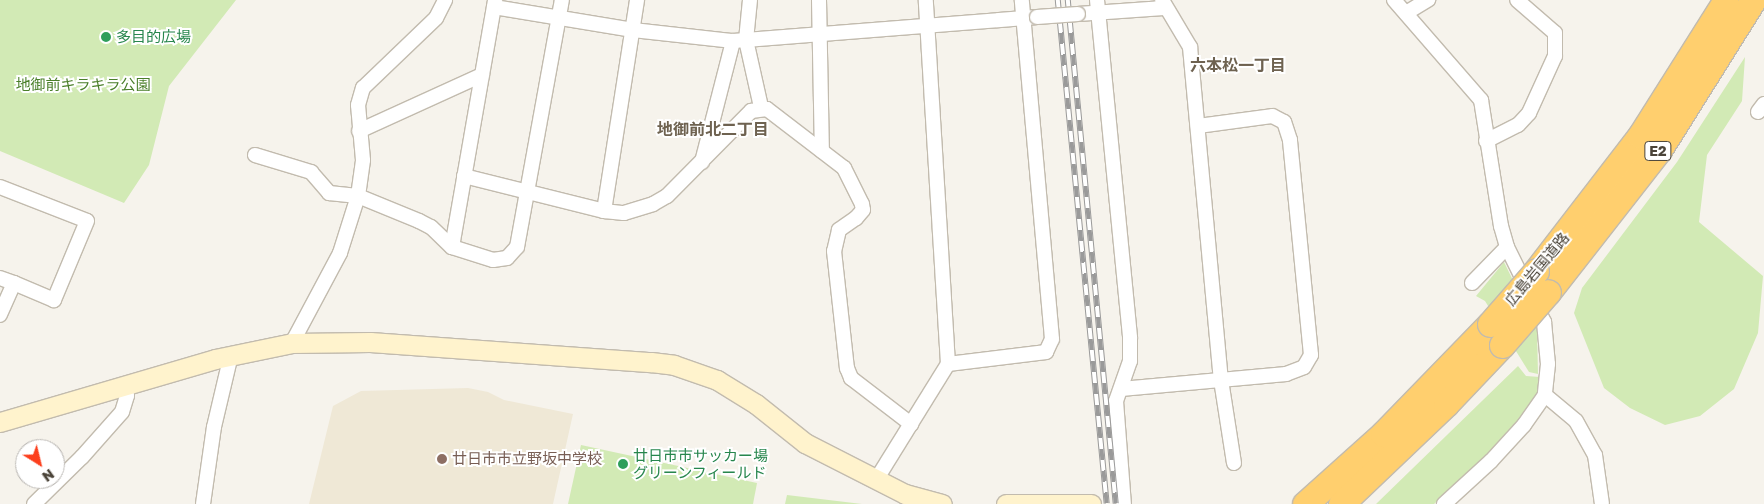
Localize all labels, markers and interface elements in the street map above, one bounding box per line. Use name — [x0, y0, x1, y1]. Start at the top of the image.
place label: 多目的広場 — [116, 28, 191, 46]
marker: 多目的広場 — [100, 31, 112, 43]
district label: 六本松一丁目 — [1190, 55, 1286, 75]
park label: 地御前キラキラ公園 — [16, 76, 150, 94]
district label: 地御前北二丁目 — [657, 119, 769, 139]
road number: E2 — [1644, 140, 1672, 162]
street label: 広島岩国道路 — [1501, 229, 1573, 309]
north arrow — [15, 439, 65, 489]
place label: 廿日市市サッカー場 グリーンフィールド — [633, 446, 768, 481]
place label: 廿日市市立野坂中学校 — [452, 450, 602, 468]
marker: 廿日市市立野坂中学校 — [436, 453, 448, 465]
marker: 廿日市市サッカー場 グリーンフィールド — [617, 458, 629, 470]
text: N — [39, 466, 58, 486]

